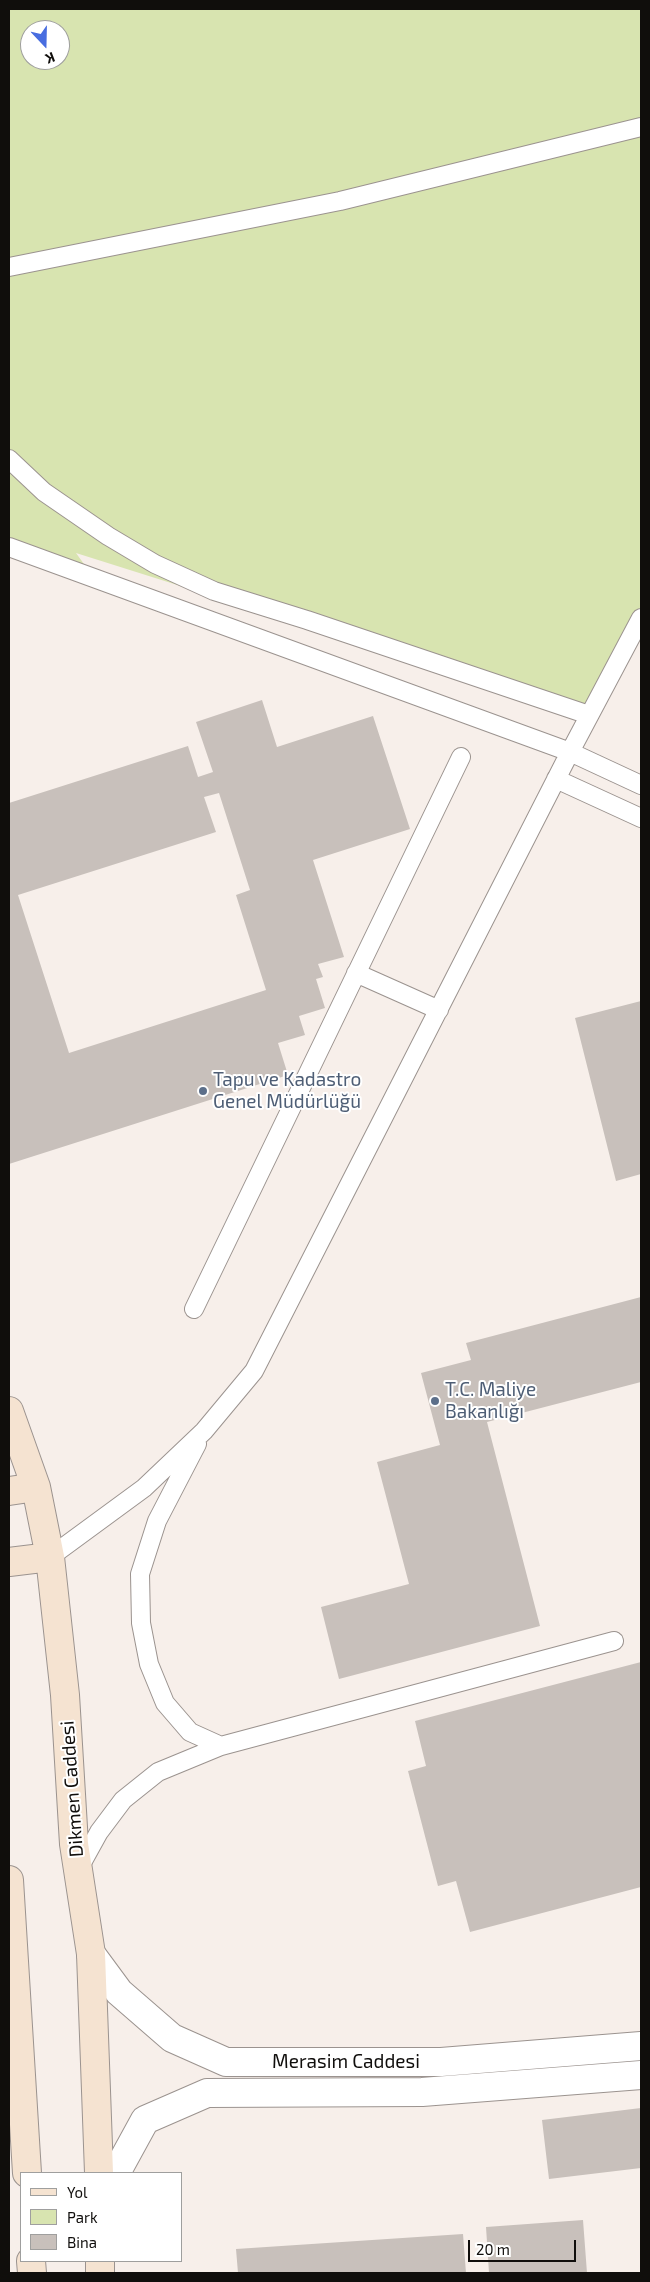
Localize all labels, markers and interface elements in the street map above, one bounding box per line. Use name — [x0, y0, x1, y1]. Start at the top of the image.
north arrow — [20, 20, 70, 70]
text: K — [43, 49, 57, 68]
place label: Tapu ve Kadastro Genel Müdürlüğü — [213, 1069, 361, 1113]
marker: Tapu ve Kadastro Genel Müdürlüğü — [197, 1085, 209, 1097]
place label: T.C. Maliye Bakanlığı — [445, 1379, 536, 1423]
marker: T.C. Maliye Bakanlığı — [429, 1395, 441, 1407]
street label: Dikmen Caddesi — [56, 1720, 88, 1858]
street label: Merasim Caddesi — [272, 2051, 420, 2073]
legend — [20, 2172, 182, 2262]
text: Yol — [67, 2183, 88, 2201]
text: Park — [67, 2208, 98, 2226]
scale bar — [470, 2230, 578, 2262]
text: Bina — [67, 2233, 97, 2251]
text: 20 m — [476, 2240, 510, 2258]

